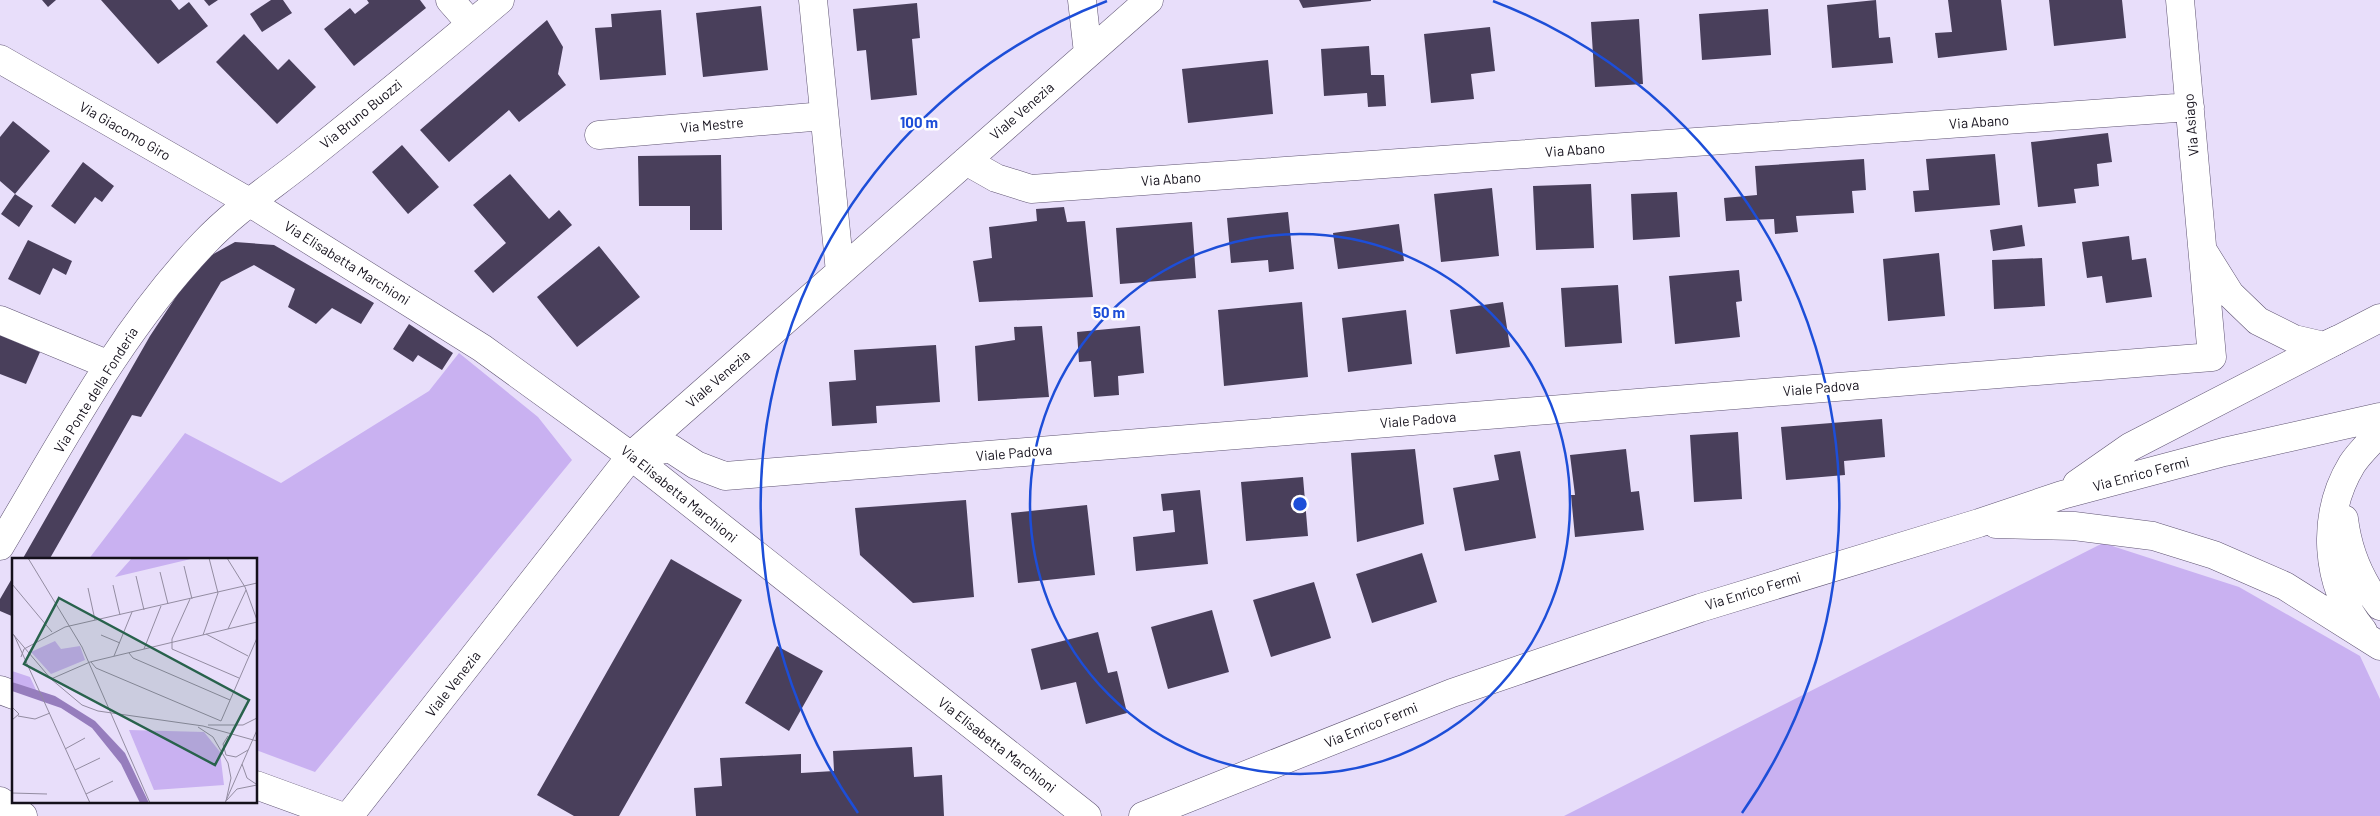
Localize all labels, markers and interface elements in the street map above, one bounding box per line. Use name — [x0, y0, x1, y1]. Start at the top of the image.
street label: Via Bruno Buozzi — [316, 75, 405, 152]
street label: Viale Venezia — [986, 78, 1057, 143]
street label: Via Asiago — [2179, 93, 2202, 157]
street label: Via Giacomo Giro — [77, 98, 174, 164]
street label: Via Abano — [1948, 111, 2010, 132]
street label: Via Mestre — [680, 113, 744, 136]
text: 100 m — [900, 113, 938, 131]
street label: Via Abano — [1544, 139, 1606, 160]
street label: Via Abano — [1140, 168, 1202, 189]
street label: Via Elisabetta Marchioni — [281, 217, 413, 308]
text: 50 m — [1093, 303, 1125, 321]
street label: Via Ponte della Fonderia — [50, 324, 141, 456]
street label: Viale Venezia — [682, 346, 753, 411]
street label: Viale Padova — [1782, 376, 1860, 399]
street label: Viale Padova — [1379, 408, 1457, 431]
street label: Via Elisabetta Marchioni — [618, 441, 741, 546]
street label: Viale Padova — [975, 441, 1053, 464]
street label: Via Enrico Fermi — [2091, 452, 2191, 495]
centre of rings — [1291, 495, 1309, 513]
inset map — [12, 558, 258, 804]
street label: Via Enrico Fermi — [1703, 568, 1803, 613]
street label: Viale Venezia — [421, 647, 484, 720]
street label: Via Elisabetta Marchioni — [935, 693, 1060, 796]
street label: Via Enrico Fermi — [1322, 698, 1420, 751]

